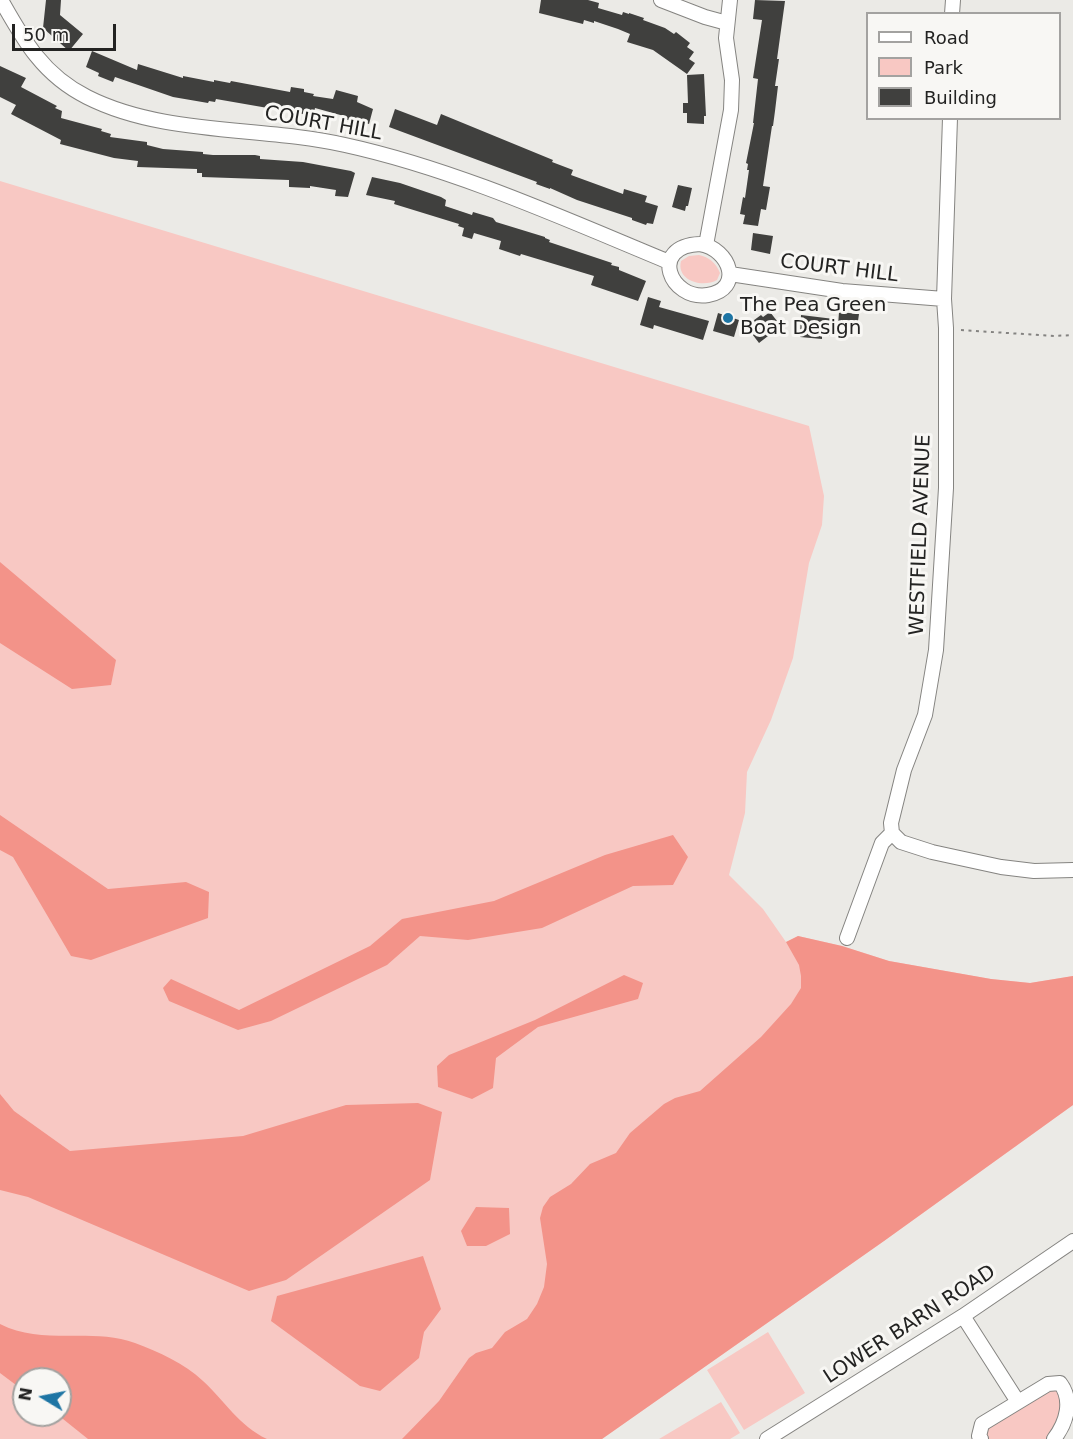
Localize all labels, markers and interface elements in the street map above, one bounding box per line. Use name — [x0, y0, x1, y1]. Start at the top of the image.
scale bar — [15, 12, 118, 50]
legend — [866, 12, 1061, 120]
text: 50 m — [23, 24, 69, 45]
text: Road — [924, 27, 969, 48]
text: Park — [924, 57, 963, 78]
text: Building — [924, 87, 997, 108]
street label: COURT HILL — [263, 102, 383, 146]
street label: COURT HILL — [779, 250, 899, 288]
place label: The Pea Green Boat Design — [740, 294, 886, 341]
marker: The Pea Green Boat Design — [721, 311, 735, 325]
street label: WESTFIELD AVENUE — [905, 434, 937, 636]
street label: LOWER BARN ROAD — [820, 1261, 1000, 1389]
north arrow — [12, 1367, 72, 1427]
text: N — [15, 1386, 36, 1402]

